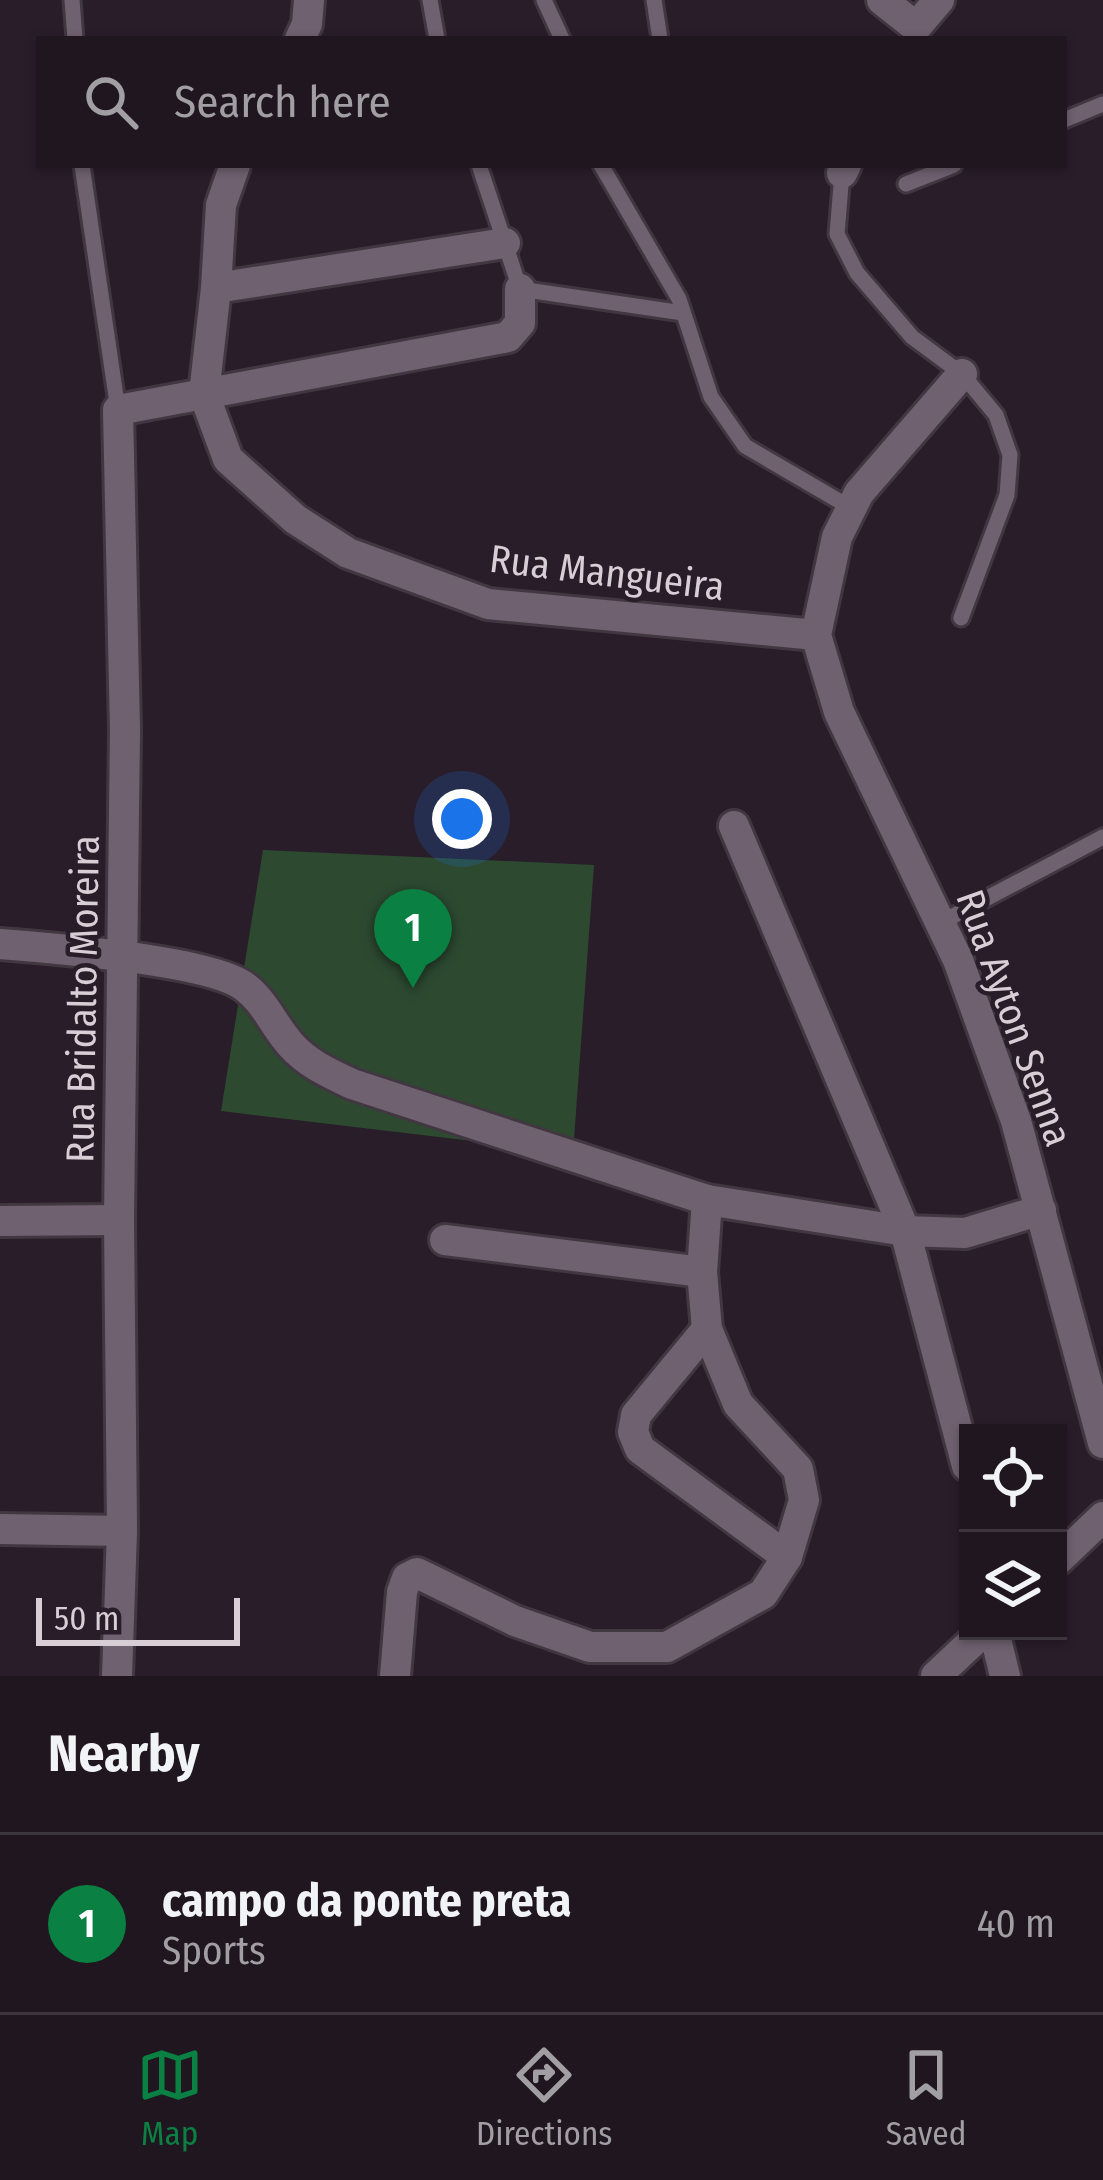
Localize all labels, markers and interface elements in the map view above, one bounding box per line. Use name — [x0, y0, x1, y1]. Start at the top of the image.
search box — [36, 36, 1067, 168]
icon: search — [78, 69, 144, 135]
text: Search here — [174, 75, 391, 129]
street label: Rua Mangueira — [487, 536, 727, 610]
your location — [432, 789, 492, 849]
street label: Rua Bridalto Moreira — [57, 835, 109, 1163]
street label: Rua Ayton Senna — [946, 884, 1082, 1152]
pin: 1 — [374, 889, 452, 988]
map controls — [959, 1424, 1067, 1640]
button: locate — [959, 1424, 1067, 1532]
button: layers — [959, 1532, 1067, 1640]
scale bar — [36, 1592, 240, 1645]
text: 50 m — [54, 1599, 119, 1639]
text: Nearby — [48, 1723, 200, 1785]
text: campo da ponte preta — [162, 1874, 571, 1928]
text: 1 — [79, 1901, 95, 1947]
text: 40 m — [977, 1901, 1055, 1947]
text: Sports — [162, 1928, 266, 1974]
tab: Map — [137, 2042, 203, 2154]
tab: Directions — [476, 2042, 612, 2154]
tab: Saved — [886, 2042, 966, 2154]

